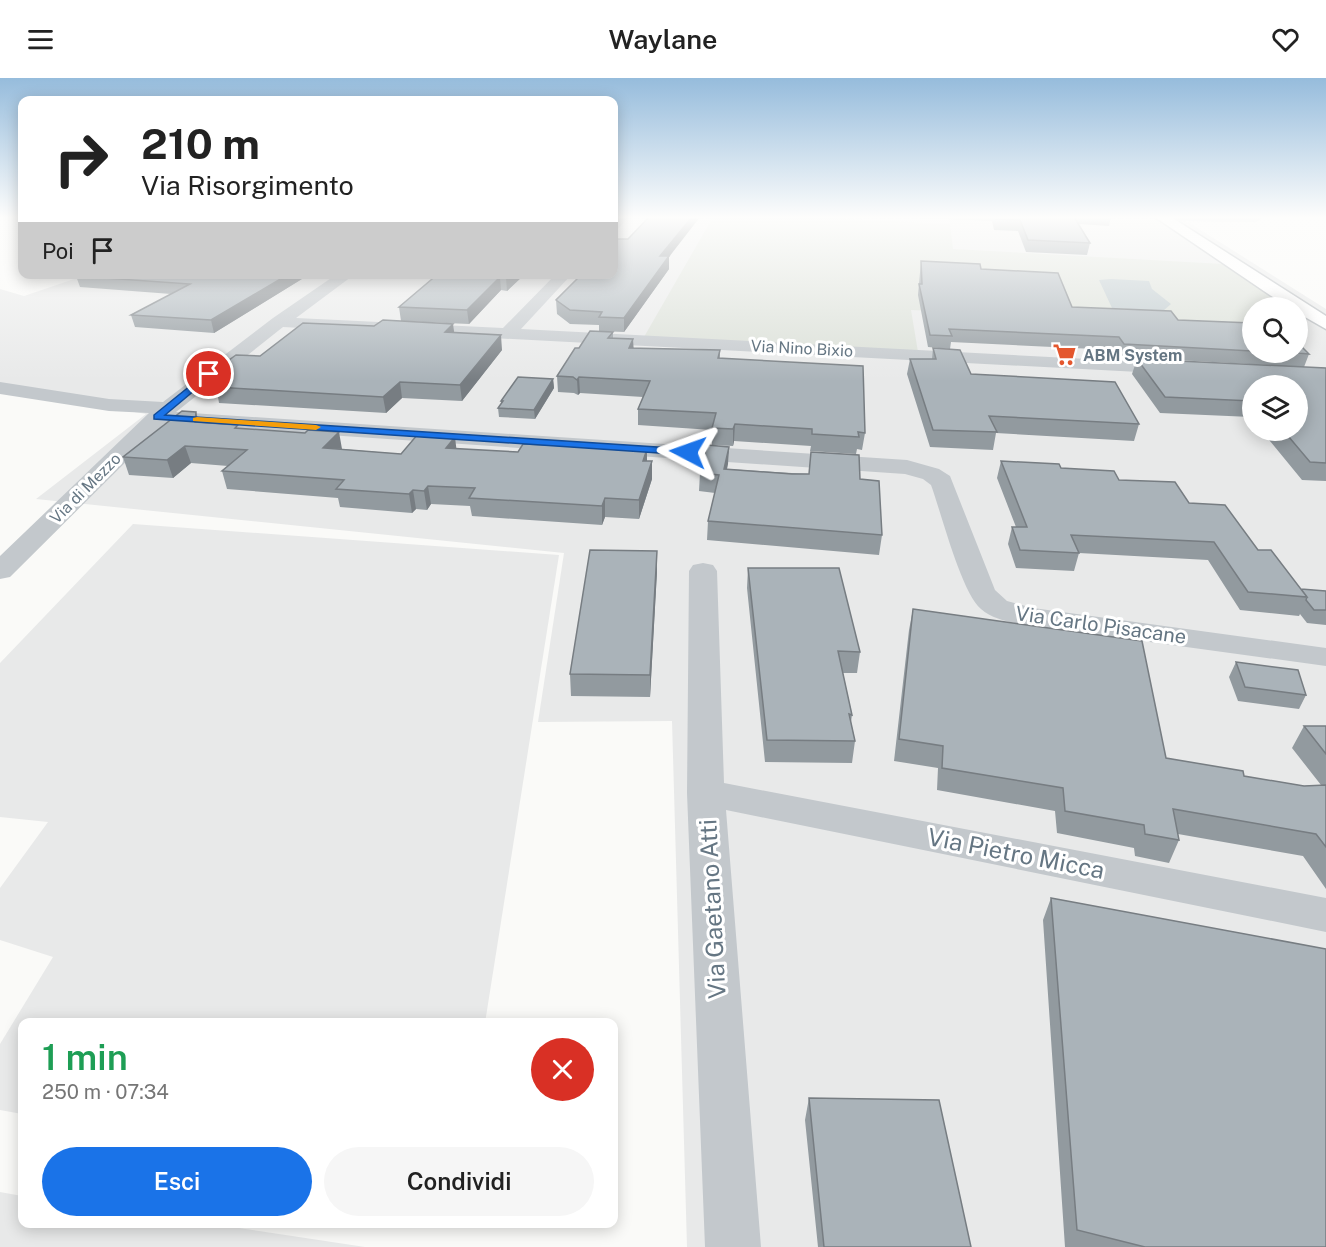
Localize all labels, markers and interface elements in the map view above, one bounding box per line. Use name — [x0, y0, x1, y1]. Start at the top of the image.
icon: menu — [24, 23, 57, 56]
text: Waylane — [609, 23, 717, 55]
icon: heart — [1269, 23, 1302, 56]
text: 210 m — [141, 119, 260, 168]
icon: right — [42, 120, 120, 198]
text: Via Risorgimento — [141, 169, 354, 201]
icon: arrive — [86, 234, 119, 267]
text: Poi — [42, 238, 74, 264]
map controls — [1242, 297, 1308, 441]
button: search — [1242, 297, 1308, 363]
street label: Via Nino Bixio — [750, 336, 854, 361]
supermarket icon: ABM System — [1052, 342, 1078, 368]
place label: ABM System — [1083, 346, 1182, 365]
pin — [183, 348, 234, 399]
icon: arrive — [192, 357, 225, 390]
button: layers — [1242, 375, 1308, 441]
position arrow — [656, 420, 720, 484]
street label: Via di Mezzo — [46, 449, 125, 528]
street label: Via Carlo Pisacane — [1014, 601, 1188, 649]
street label: Via Gaetano Atti — [693, 819, 731, 1000]
street label: Via Pietro Micca — [925, 822, 1107, 884]
text: 1 min — [42, 1036, 128, 1078]
button: close — [531, 1038, 594, 1101]
text: 250 m · 07:34 — [42, 1080, 169, 1104]
button: Esci — [42, 1147, 312, 1216]
button: Condividi — [324, 1147, 594, 1216]

